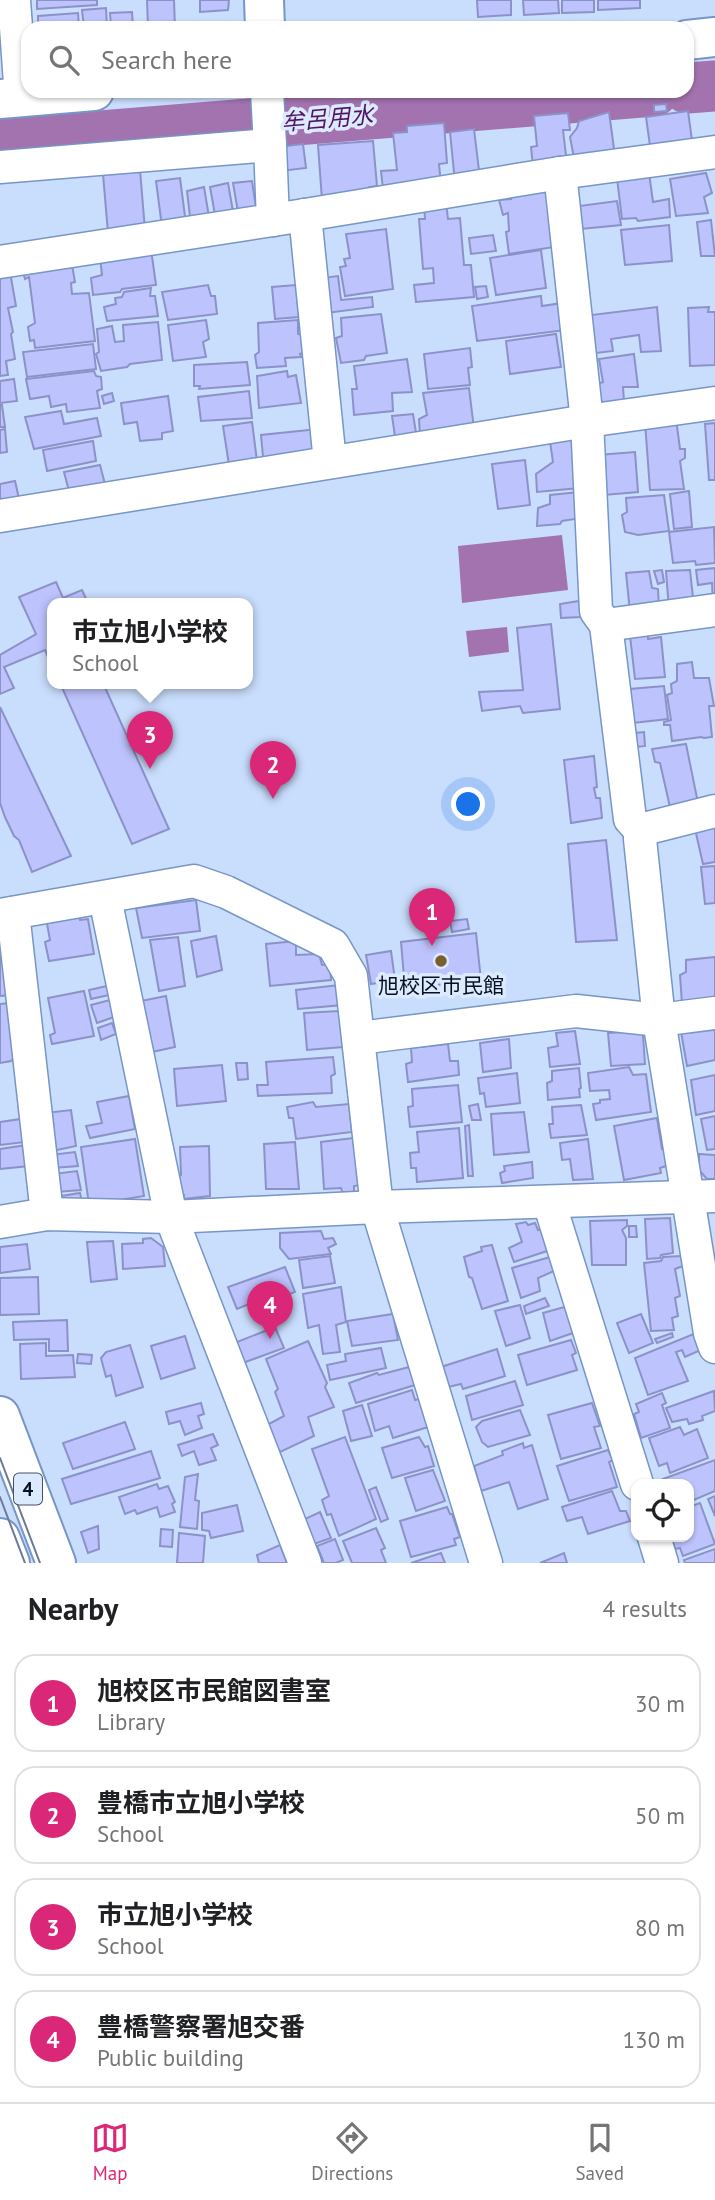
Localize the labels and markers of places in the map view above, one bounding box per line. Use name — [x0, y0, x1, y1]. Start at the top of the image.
pin: 3 — [127, 711, 173, 769]
pin: 2 — [250, 741, 296, 799]
pin: 1 — [409, 888, 455, 946]
marker: 旭校区市民館 — [433, 953, 449, 969]
place label: 旭校区市民館 — [378, 972, 504, 999]
pin: 4 — [247, 1281, 293, 1339]

